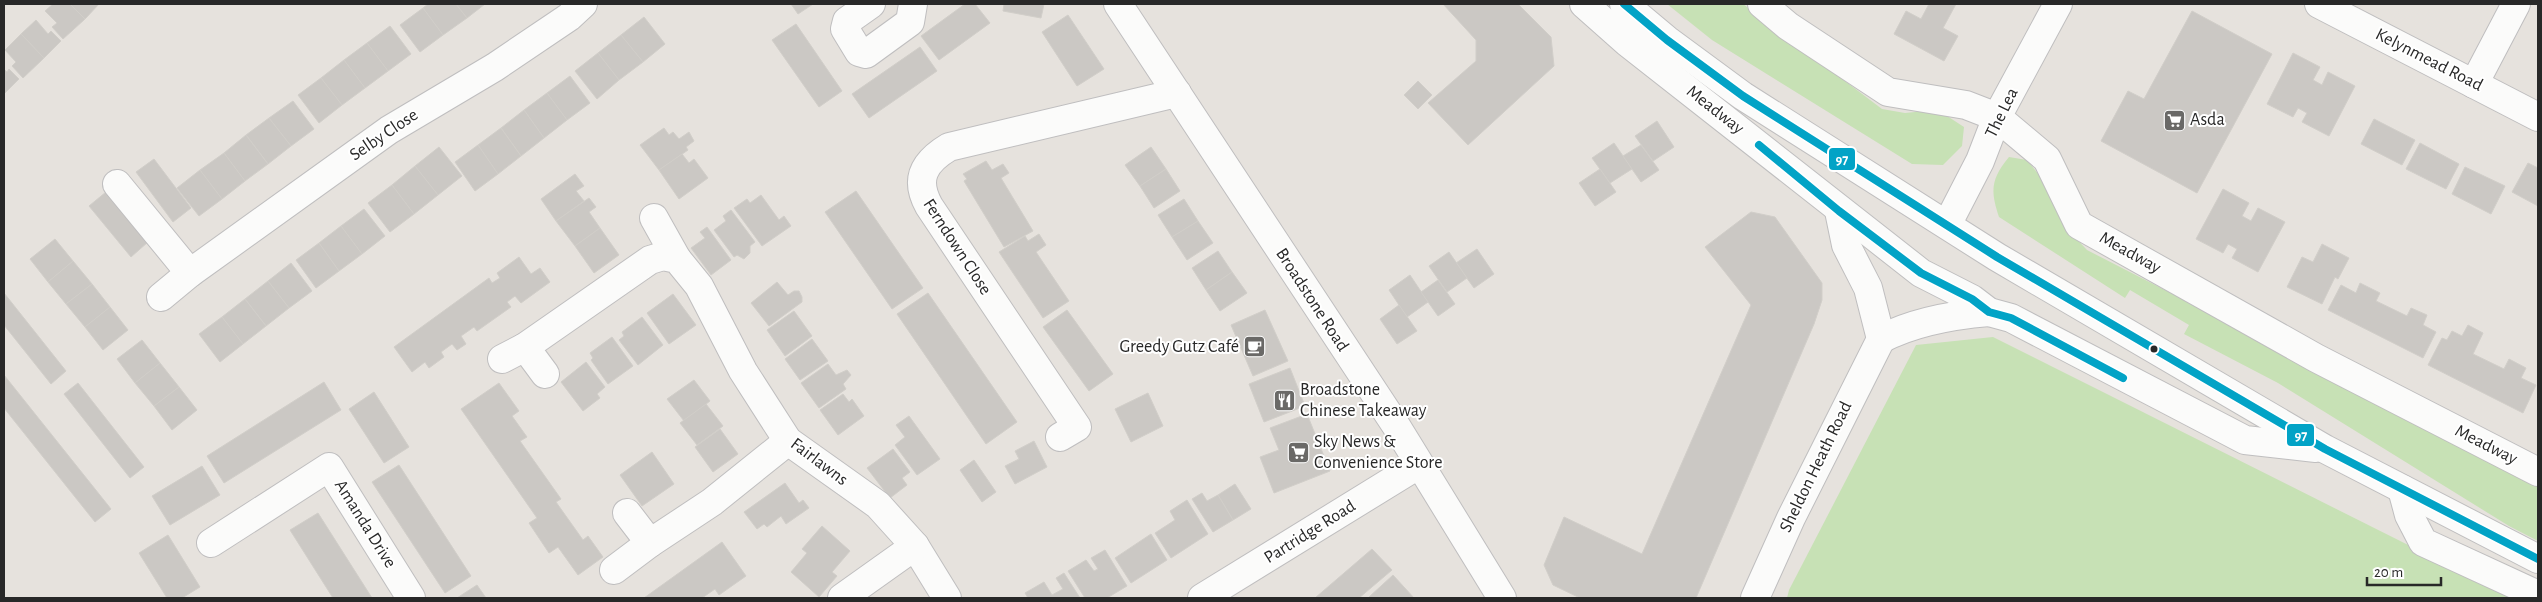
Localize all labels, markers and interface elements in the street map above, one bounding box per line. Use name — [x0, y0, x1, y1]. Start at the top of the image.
street label: Kelynmead Road — [2372, 25, 2486, 95]
street label: Meadway — [1683, 82, 1747, 138]
street label: The Lea — [1982, 85, 2022, 141]
street label: Selby Close — [347, 106, 421, 164]
supermarket icon: Asda — [2162, 108, 2186, 132]
place label: Asda — [2190, 111, 2225, 129]
line badge: 97 — [1828, 147, 1856, 171]
text: 97 — [1836, 153, 1848, 167]
street label: Ferndown Close — [919, 196, 995, 298]
street label: Meadway — [2096, 229, 2164, 277]
street label: Broadstone Road — [1272, 245, 1352, 355]
cafe icon: Greedy Gutz Café — [1243, 335, 1267, 359]
place label: Greedy Gutz Café — [1120, 338, 1239, 356]
unlabelled marker — [2149, 344, 2159, 354]
place label: Broadstone Chinese Takeaway — [1300, 381, 1427, 420]
restaurant icon: Broadstone Chinese Takeaway — [1272, 388, 1296, 412]
street label: Sheldon Heath Road — [1777, 399, 1855, 535]
street label: Meadway — [2452, 422, 2520, 468]
line badge: 97 — [2286, 423, 2315, 447]
text: 97 — [2295, 429, 2307, 443]
place label: Sky News & Convenience Store — [1314, 433, 1442, 472]
street label: Fairlawns — [787, 435, 851, 489]
supermarket icon: Sky News & Convenience Store — [1286, 440, 1310, 464]
street label: Amanda Drive — [331, 477, 399, 571]
street label: Partridge Road — [1261, 497, 1359, 567]
scale bar — [2367, 554, 2441, 586]
text: 20 m — [2374, 565, 2403, 580]

